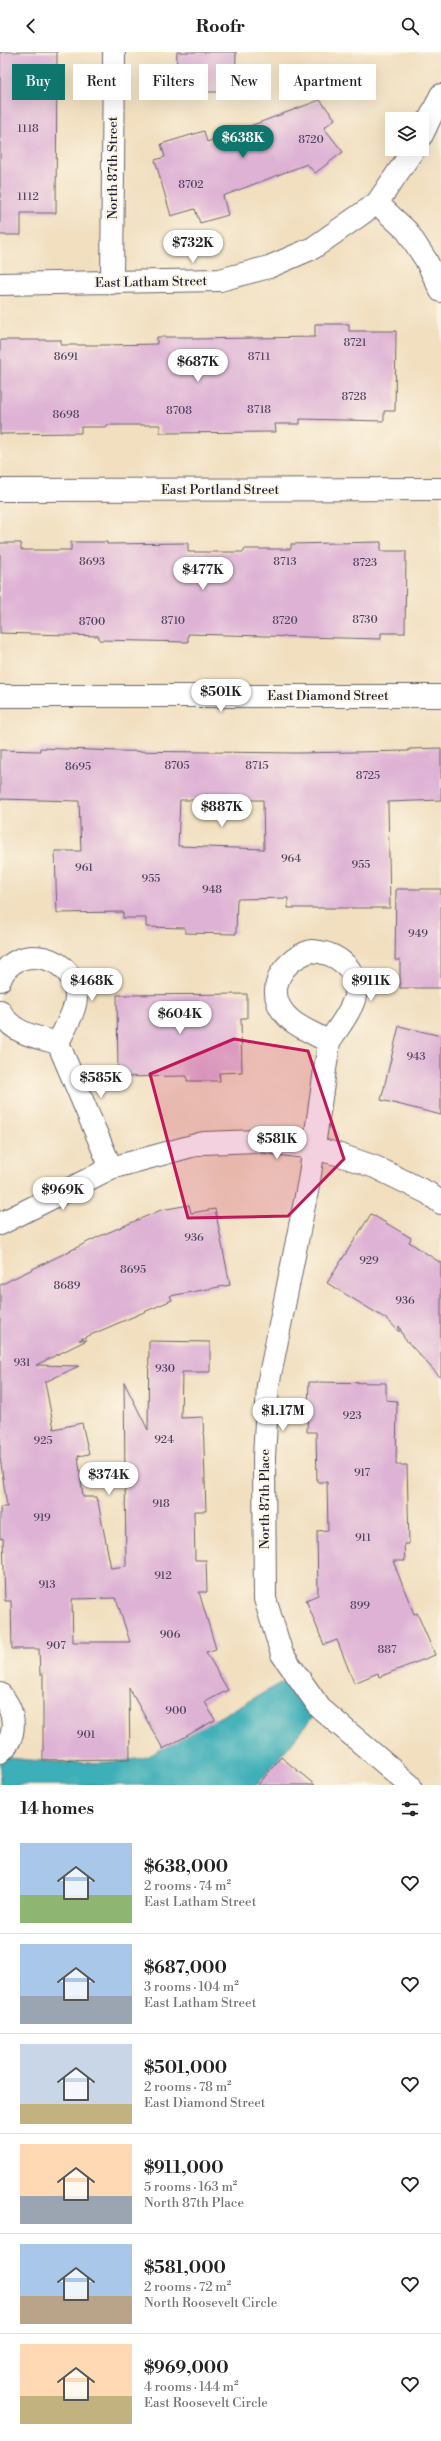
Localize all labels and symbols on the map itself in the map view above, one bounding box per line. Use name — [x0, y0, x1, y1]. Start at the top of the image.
street label: North 87th Street — [105, 116, 121, 219]
house number: 1118 — [17, 122, 39, 136]
pin: $638K — [215, 125, 271, 159]
house number: 8720 — [298, 133, 324, 147]
house number: 8702 — [178, 178, 204, 192]
house number: 1112 — [17, 190, 39, 204]
pin: $732K — [165, 230, 221, 264]
street label: East Latham Street — [95, 273, 208, 291]
house number: 8721 — [343, 336, 367, 350]
pin: $687K — [170, 349, 226, 383]
house number: 8691 — [54, 350, 78, 364]
house number: 8711 — [248, 350, 270, 364]
house number: 8728 — [341, 390, 367, 404]
house number: 8718 — [247, 403, 271, 417]
house number: 8708 — [166, 404, 192, 418]
house number: 8698 — [53, 408, 80, 422]
street label: East Portland Street — [161, 482, 280, 498]
house number: 8693 — [79, 555, 105, 569]
house number: 8713 — [273, 555, 297, 569]
house number: 8723 — [353, 556, 377, 570]
pin: $477K — [175, 557, 231, 591]
house number: 8730 — [352, 613, 378, 627]
house number: 8710 — [161, 614, 185, 628]
house number: 8720 — [272, 614, 298, 628]
house number: 8700 — [79, 615, 105, 629]
pin: $501K — [193, 679, 249, 713]
street label: East Diamond Street — [267, 688, 389, 704]
house number: 8705 — [164, 759, 190, 773]
house number: 8715 — [245, 759, 269, 773]
house number: 8695 — [65, 760, 91, 774]
house number: 8725 — [356, 769, 380, 783]
pin: $887K — [194, 794, 250, 828]
house number: 964 — [281, 852, 301, 866]
house number: 955 — [352, 858, 370, 872]
house number: 961 — [75, 861, 93, 875]
house number: 955 — [142, 872, 160, 886]
house number: 948 — [202, 883, 222, 897]
house number: 949 — [408, 927, 428, 941]
pin: $468K — [64, 968, 120, 1002]
pin: $911K — [343, 968, 399, 1002]
pin: $604K — [152, 1001, 208, 1035]
house number: 943 — [406, 1050, 426, 1064]
pin: $585K — [73, 1065, 129, 1099]
pin: $581K — [249, 1126, 305, 1160]
pin: $969K — [35, 1177, 91, 1211]
house number: 936 — [184, 1231, 204, 1245]
house number: 929 — [359, 1254, 379, 1268]
house number: 8695 — [120, 1263, 146, 1277]
house number: 8689 — [54, 1279, 81, 1293]
house number: 936 — [395, 1294, 415, 1308]
house number: 931 — [13, 1356, 31, 1370]
house number: 930 — [155, 1362, 175, 1376]
pin: $1.17M — [250, 1398, 316, 1432]
house number: 923 — [342, 1409, 362, 1423]
house number: 924 — [154, 1433, 174, 1447]
house number: 925 — [34, 1434, 53, 1448]
street label: North 87th Place — [257, 1449, 273, 1549]
pin: $374K — [81, 1462, 137, 1496]
house number: 917 — [354, 1466, 370, 1480]
house number: 918 — [152, 1497, 170, 1511]
house number: 919 — [33, 1511, 51, 1525]
house number: 911 — [355, 1531, 371, 1545]
house number: 912 — [154, 1569, 172, 1583]
house number: 913 — [38, 1578, 56, 1592]
house number: 899 — [350, 1599, 370, 1613]
house number: 906 — [160, 1628, 181, 1642]
house number: 907 — [46, 1639, 66, 1653]
house number: 887 — [378, 1643, 397, 1657]
house number: 900 — [165, 1704, 187, 1718]
house number: 901 — [77, 1728, 95, 1742]

